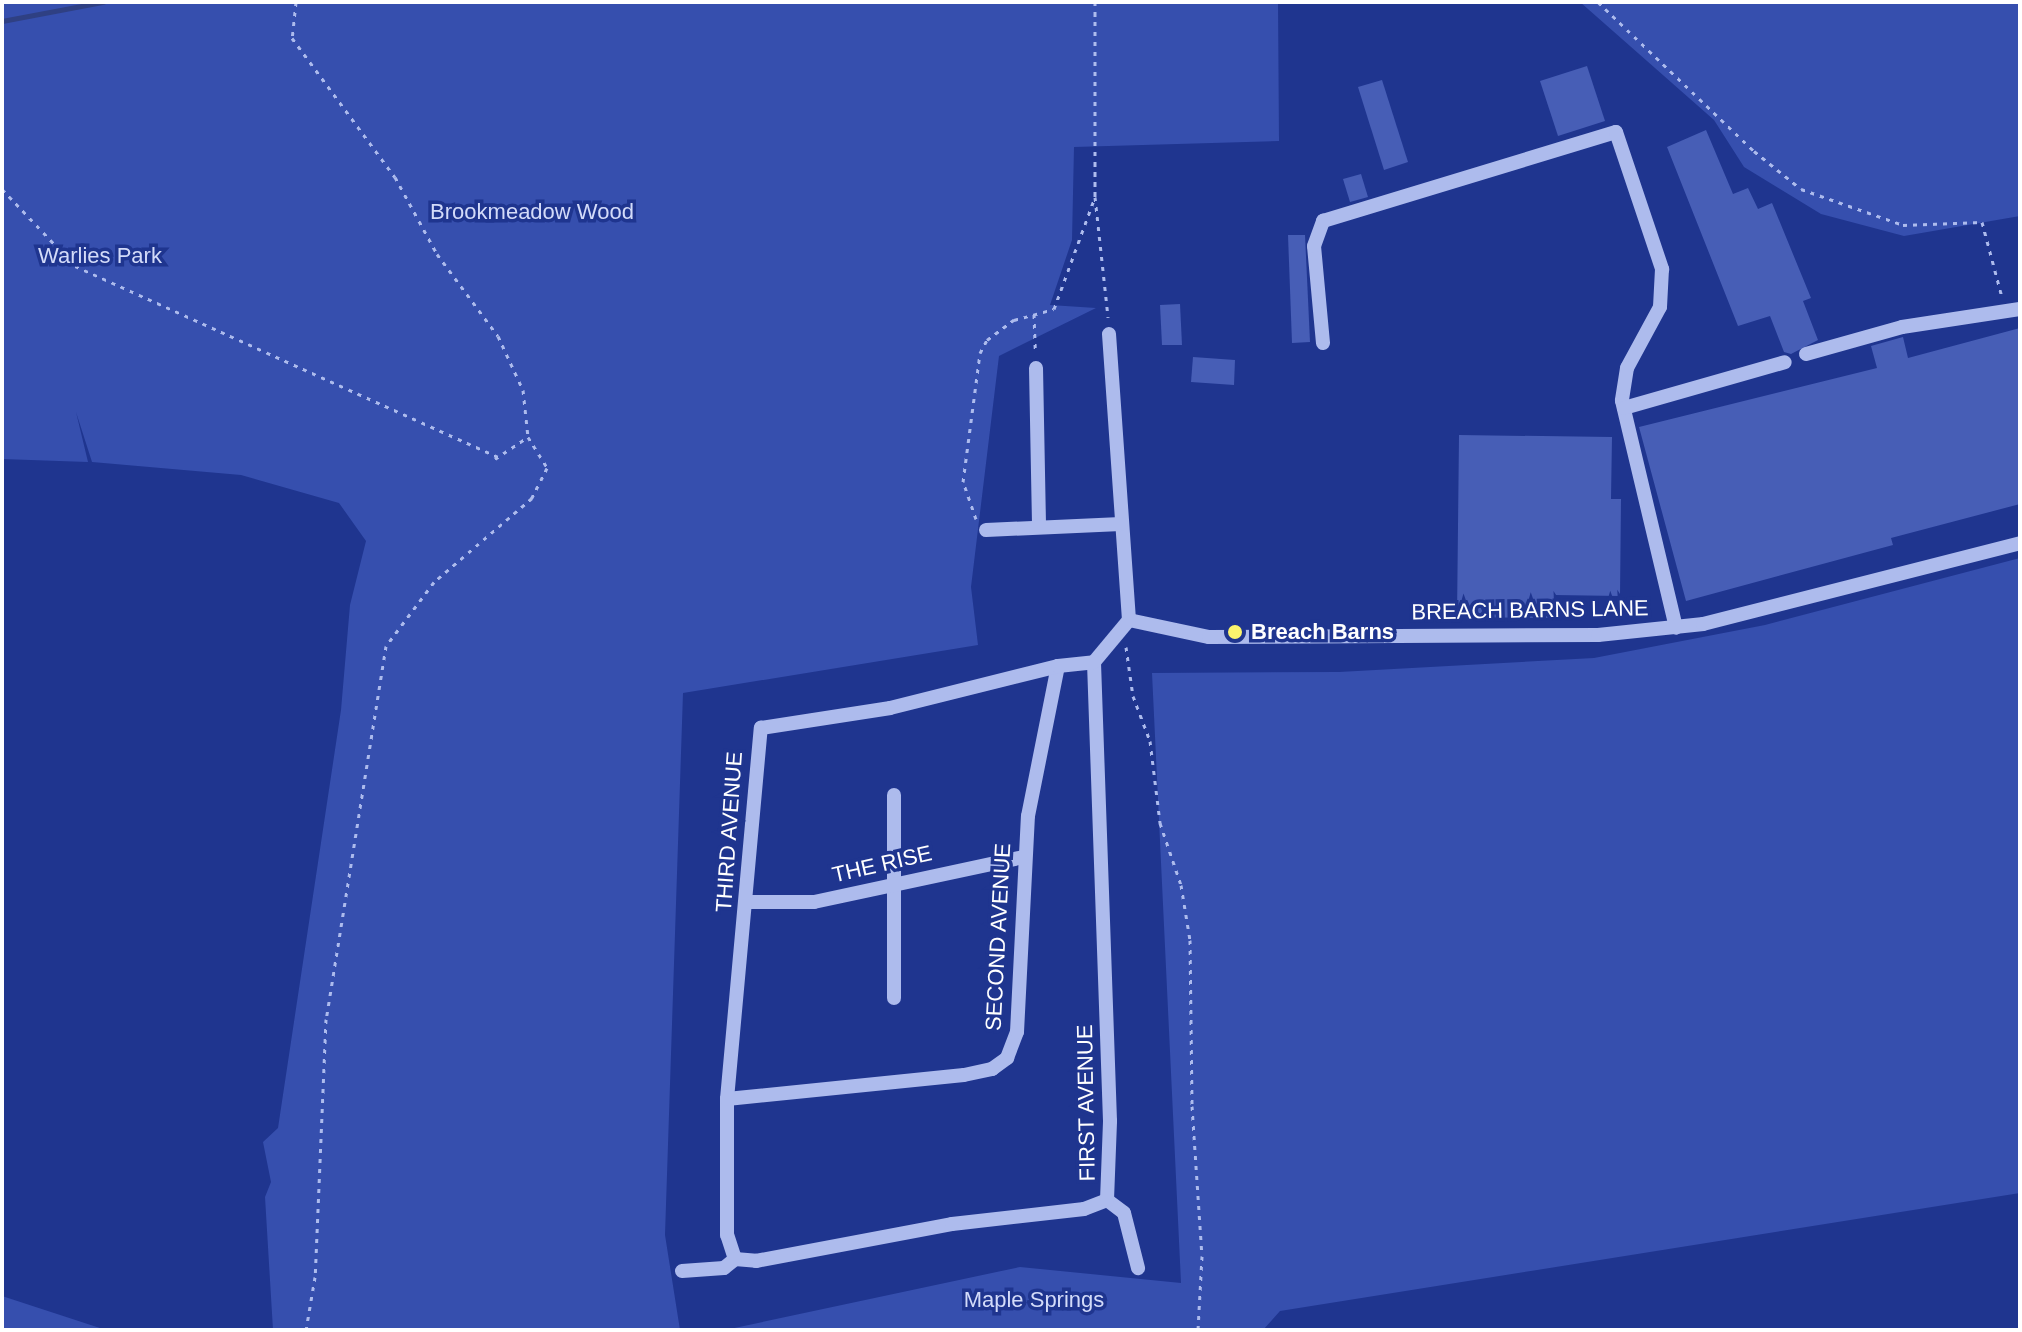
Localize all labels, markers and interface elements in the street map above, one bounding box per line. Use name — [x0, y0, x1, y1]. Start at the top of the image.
park label: Brookmeadow Wood — [430, 199, 634, 225]
park label: Warlies Park — [38, 243, 162, 269]
street label: BREACH BARNS LANE — [1411, 595, 1649, 625]
place label: Breach Barns — [1251, 619, 1394, 645]
marker: Breach Barns — [1226, 623, 1244, 641]
street label: THIRD AVENUE — [710, 750, 748, 914]
street label: THE RISE — [830, 840, 934, 888]
street label: SECOND AVENUE — [980, 842, 1016, 1032]
street label: FIRST AVENUE — [1071, 1024, 1101, 1182]
park label: Maple Springs — [964, 1287, 1104, 1313]

